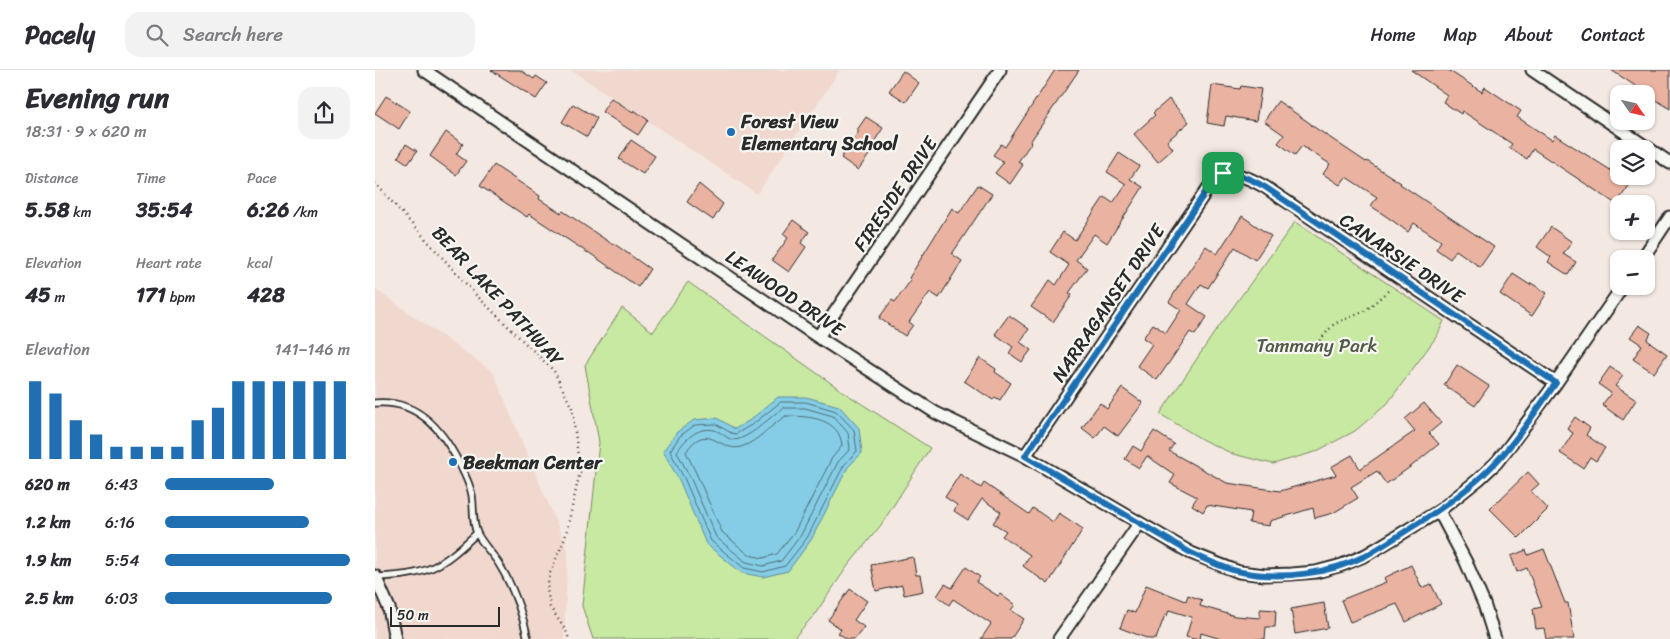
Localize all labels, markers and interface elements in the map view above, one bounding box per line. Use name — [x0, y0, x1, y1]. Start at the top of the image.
search box — [125, 12, 475, 57]
text: Pacely — [25, 14, 95, 56]
text: Search here — [183, 18, 283, 51]
text: Home — [1371, 19, 1416, 51]
text: Map — [1444, 19, 1477, 51]
text: About — [1505, 19, 1553, 51]
text: Contact — [1581, 19, 1645, 51]
icon: search — [143, 21, 171, 49]
text: Evening run — [25, 73, 169, 122]
north arrow — [1610, 85, 1655, 130]
map controls — [1610, 85, 1655, 295]
button: share — [298, 87, 350, 139]
place label: Forest View Elementary School — [740, 105, 898, 160]
text: 18:31 · 9 × 620 m — [25, 117, 147, 146]
marker: Forest View Elementary School — [725, 126, 737, 138]
street label: FIRESIDE DRIVE — [844, 128, 947, 258]
button: layers — [1610, 140, 1655, 185]
pin — [1202, 152, 1244, 194]
icon: arrive — [1209, 159, 1237, 187]
text: Distance — [25, 166, 78, 191]
text: Time — [136, 166, 166, 191]
text: Pace — [247, 166, 277, 191]
text: 5.58 — [25, 191, 70, 229]
text: 35:54 — [136, 191, 193, 229]
text: 6:26 — [247, 191, 289, 229]
button: + — [1610, 195, 1655, 240]
text: km — [70, 200, 92, 225]
text: /km — [289, 200, 318, 225]
street label: CANARSIE DRIVE — [1333, 204, 1473, 313]
street label: NARRAGANSET DRIVE — [1043, 216, 1174, 389]
street label: BEAR LAKE PATHWAY — [424, 218, 573, 374]
street label: LEAWOOD DRIVE — [719, 241, 853, 346]
button: − — [1610, 250, 1655, 295]
text: Elevation — [25, 251, 82, 276]
text: Heart rate — [136, 251, 202, 276]
text: kcal — [247, 251, 272, 276]
text: 45 — [25, 276, 51, 314]
text: 171 — [136, 276, 166, 314]
text: 428 — [247, 276, 285, 314]
text: m — [51, 285, 65, 310]
text: bpm — [166, 285, 196, 310]
park label: Tammany Park — [1256, 329, 1378, 362]
text: Elevation — [25, 335, 90, 364]
text: 141–146 m — [275, 335, 350, 364]
place label: Beekman Center — [463, 446, 603, 479]
marker: Beekman Center — [447, 456, 459, 468]
text: 620 m — [25, 470, 70, 499]
text: 6:43 — [105, 470, 138, 499]
text: 1.2 km — [25, 508, 71, 537]
text: 6:16 — [105, 508, 135, 537]
text: 1.9 km — [25, 546, 71, 575]
text: 5:54 — [105, 546, 139, 575]
text: 2.5 km — [25, 584, 74, 613]
text: 6:03 — [105, 584, 138, 613]
text: 50 m — [397, 603, 429, 628]
scale bar — [390, 604, 500, 627]

